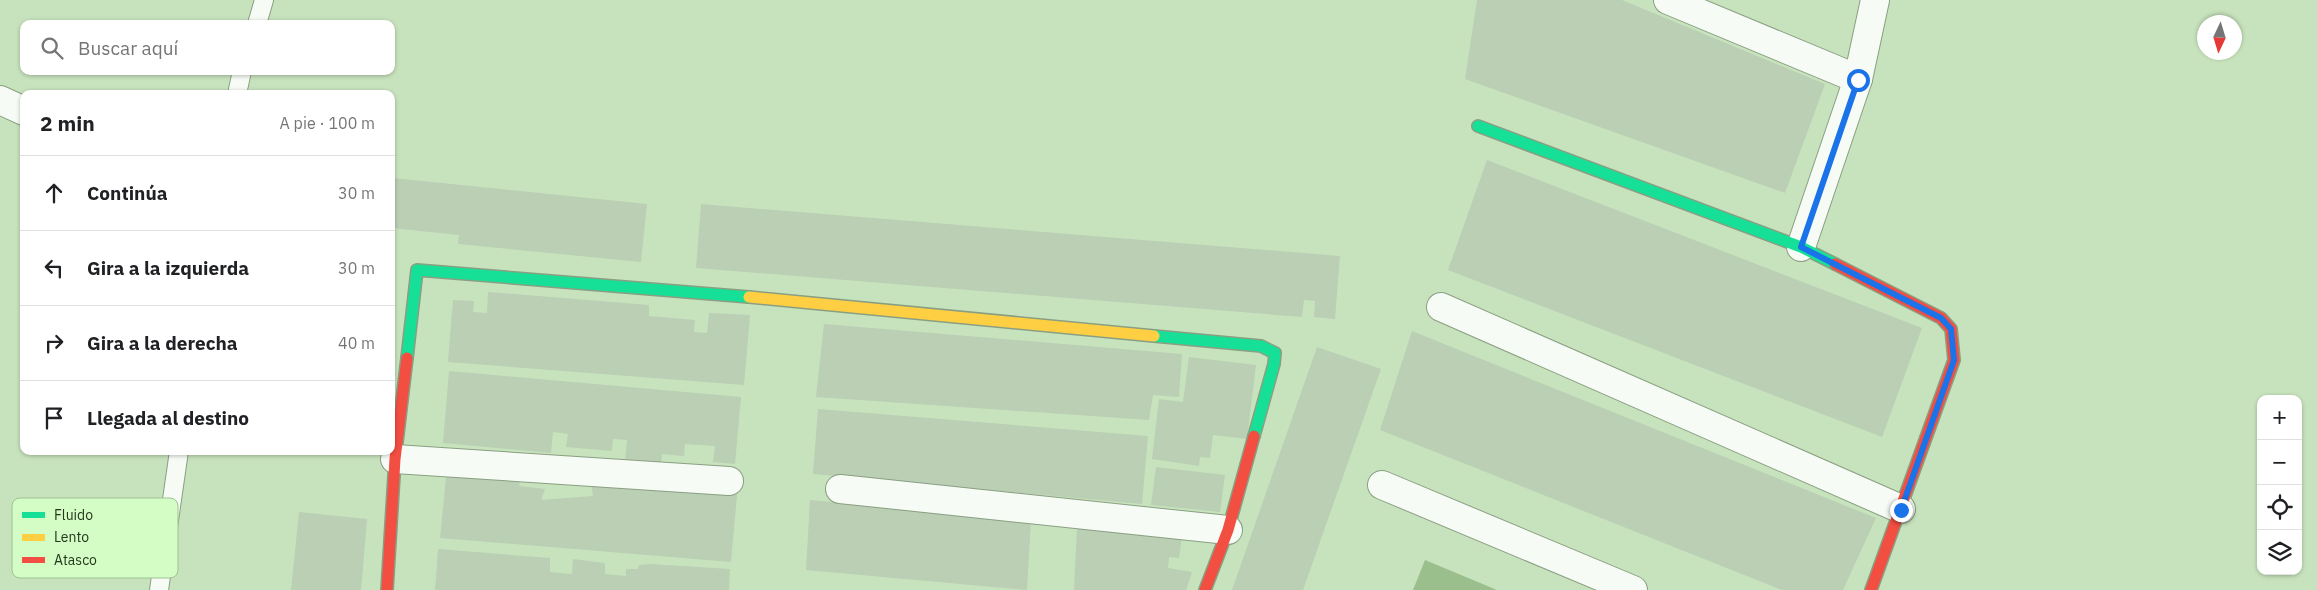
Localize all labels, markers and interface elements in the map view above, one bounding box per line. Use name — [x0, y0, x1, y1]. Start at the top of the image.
north arrow — [2197, 15, 2242, 60]
search box — [20, 20, 395, 75]
icon: search — [38, 34, 66, 62]
text: Buscar aquí — [78, 36, 178, 60]
route start — [1847, 69, 1870, 92]
text: 2 min — [40, 109, 95, 137]
text: A pie · 100 m — [280, 113, 375, 133]
icon: ahead — [40, 179, 68, 207]
text: Continúa — [87, 181, 168, 205]
text: 30 m — [338, 183, 375, 203]
icon: left — [40, 254, 68, 282]
text: Gira a la izquierda — [87, 256, 249, 280]
text: 30 m — [338, 258, 375, 278]
icon: right — [40, 329, 68, 357]
text: Gira a la derecha — [87, 331, 238, 355]
text: 40 m — [338, 333, 375, 353]
map controls — [2257, 395, 2302, 575]
button: + — [2257, 395, 2302, 440]
icon: arrive — [40, 404, 68, 432]
text: Llegada al destino — [87, 406, 249, 430]
button: − — [2257, 440, 2302, 485]
button: locate — [2257, 485, 2302, 530]
legend — [12, 498, 178, 578]
route end — [1890, 499, 1913, 522]
text: Fluido — [54, 506, 93, 524]
text: Lento — [54, 528, 89, 546]
button: layers — [2257, 530, 2302, 575]
text: Atasco — [54, 551, 97, 569]

